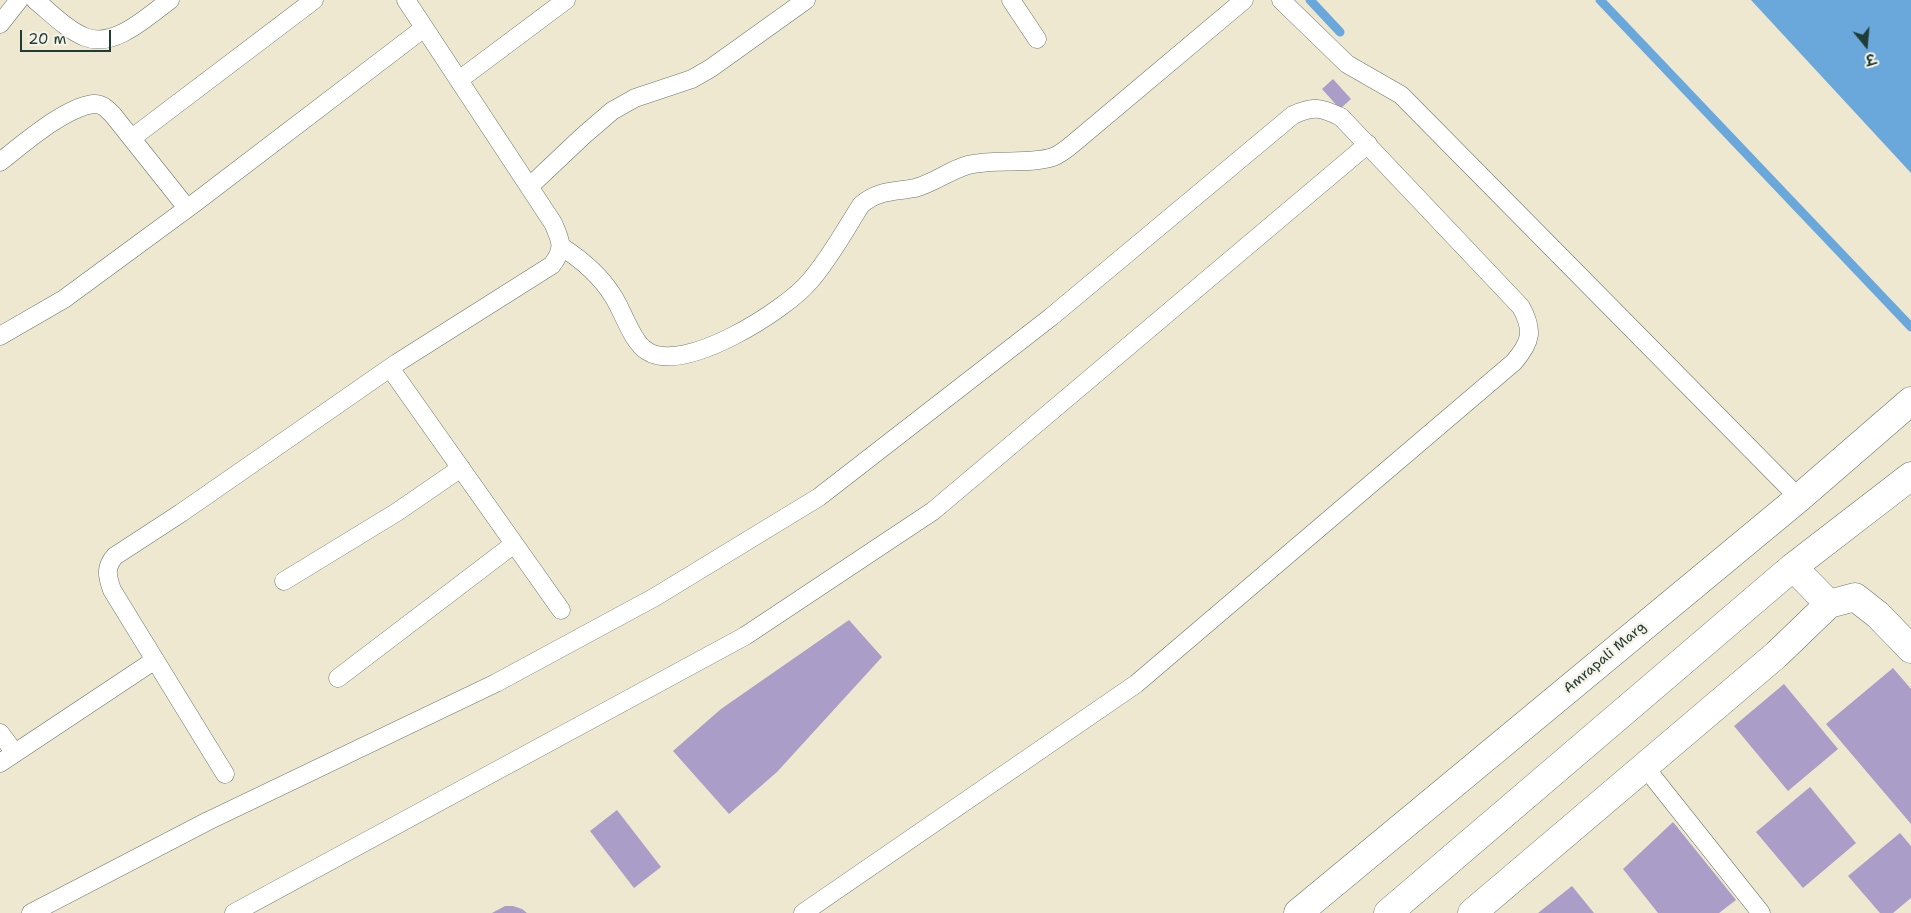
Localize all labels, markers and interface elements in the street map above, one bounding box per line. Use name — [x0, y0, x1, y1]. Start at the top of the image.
scale bar — [22, 20, 114, 52]
north arrow — [1841, 20, 1891, 70]
text: 20 m — [28, 29, 67, 49]
text: उ — [1863, 49, 1877, 69]
street label: Amrapali Marg — [1560, 619, 1650, 697]

